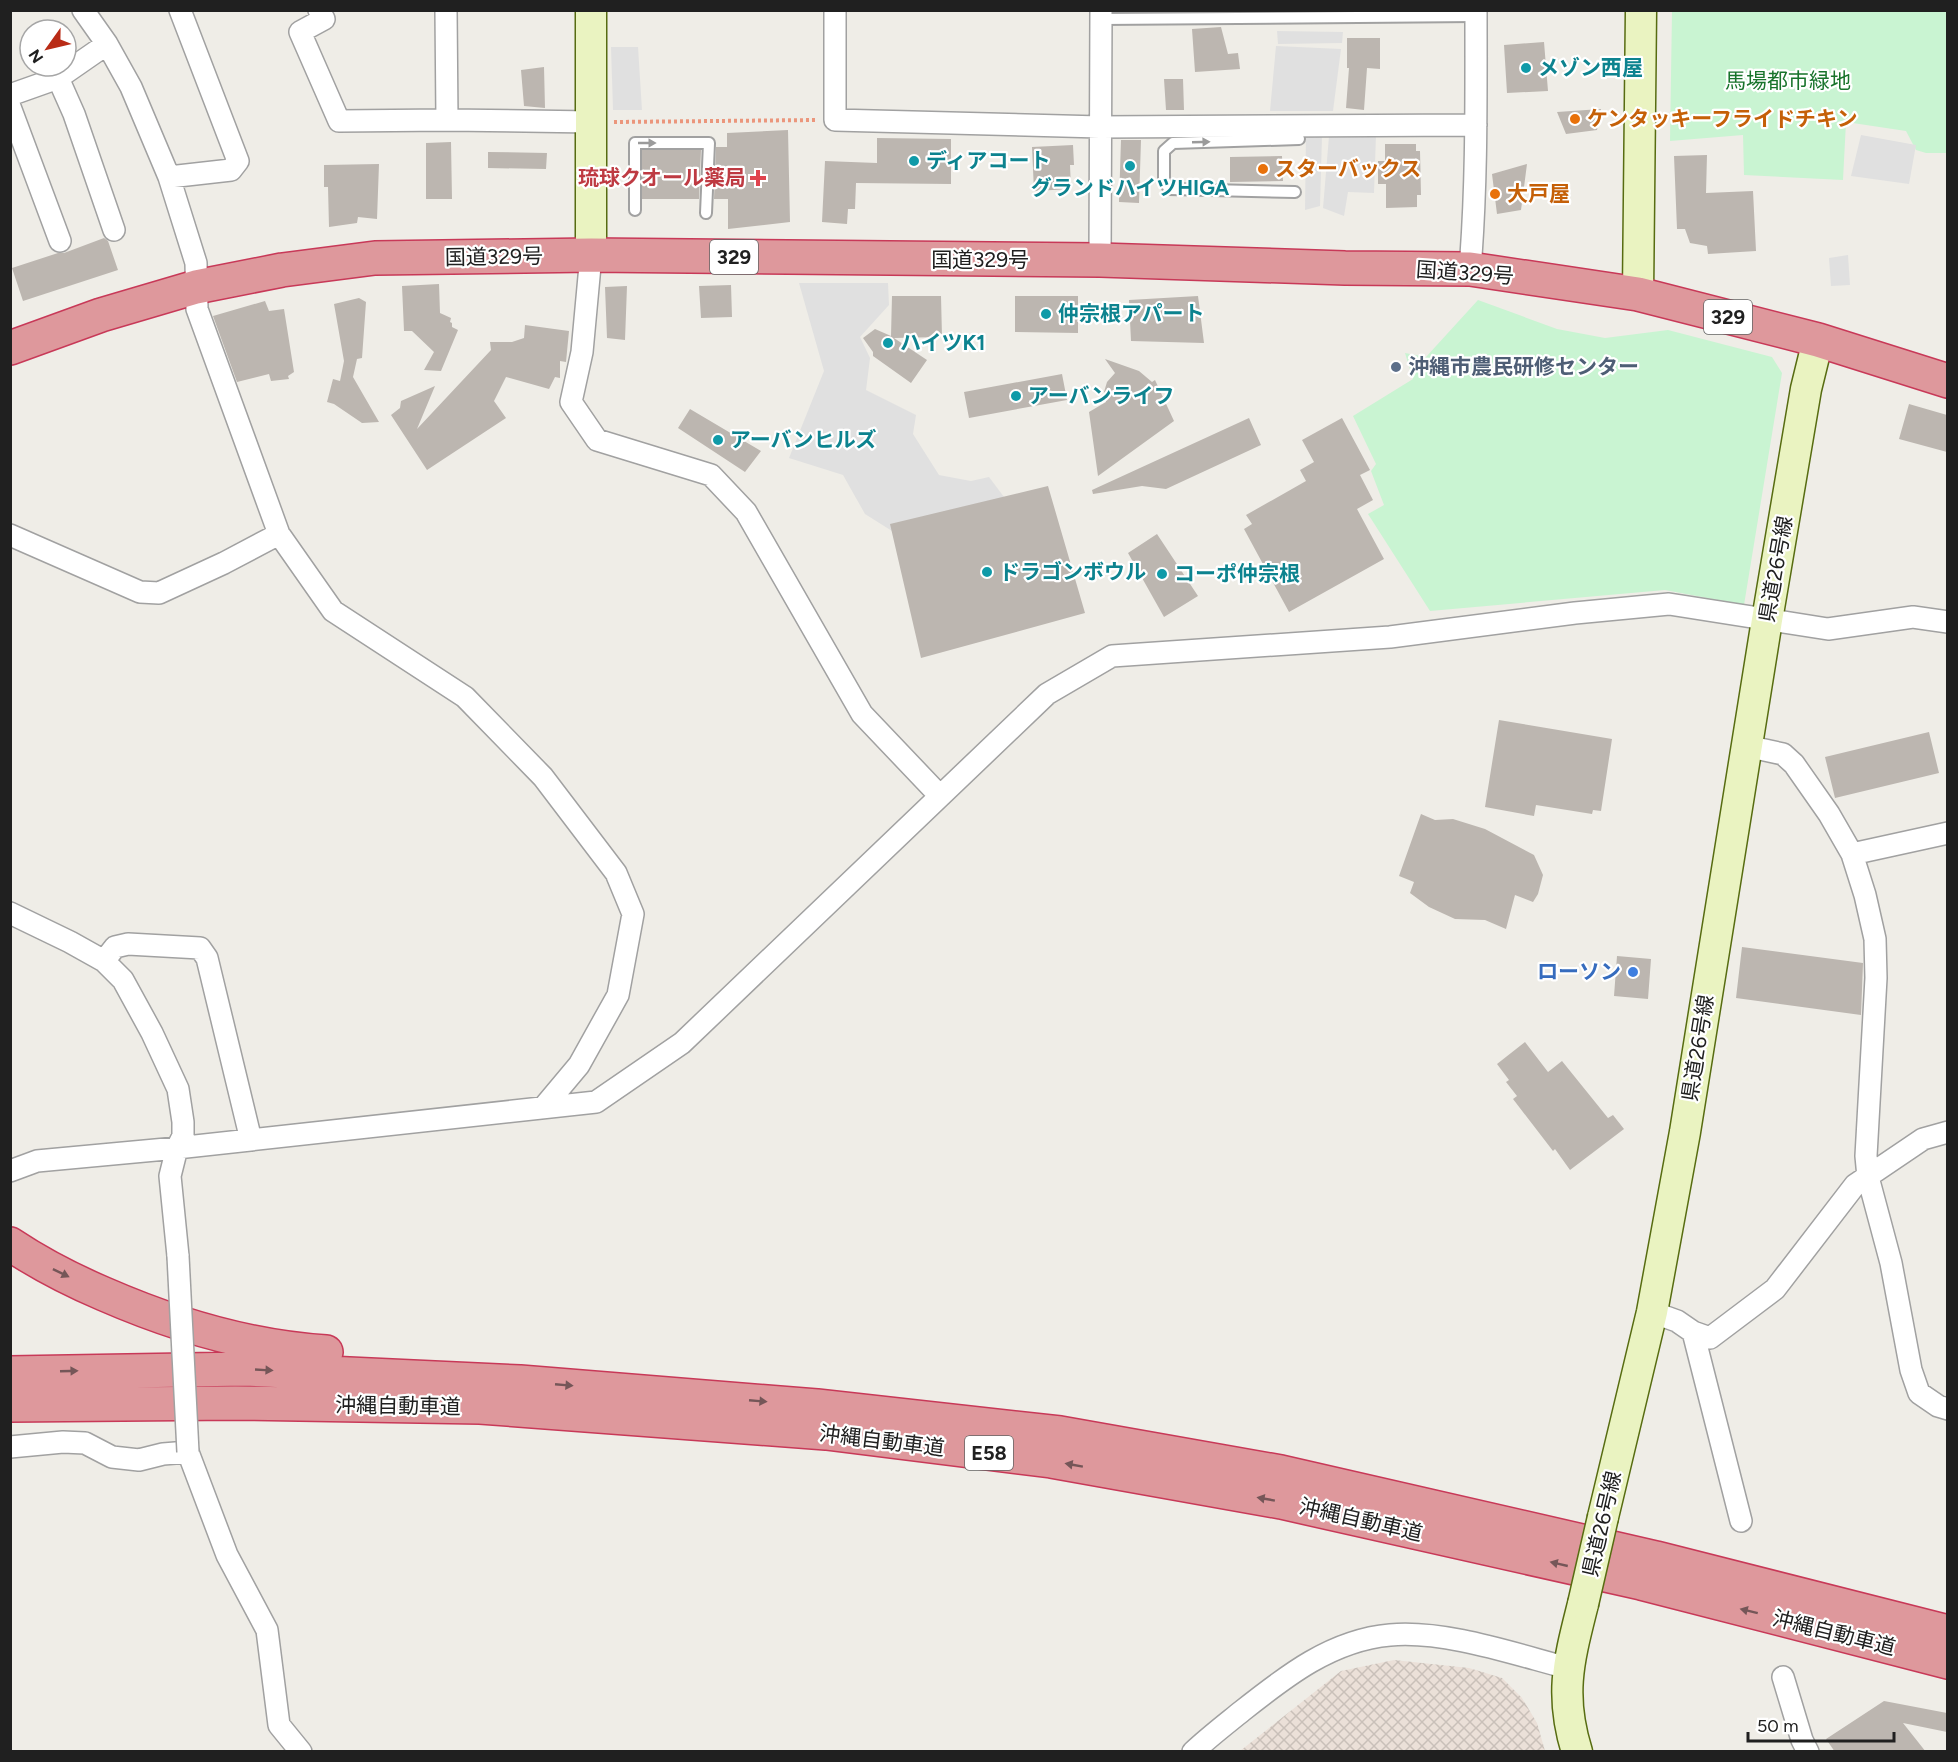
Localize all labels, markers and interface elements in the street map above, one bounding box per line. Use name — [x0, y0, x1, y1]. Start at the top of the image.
north arrow — [18, 18, 78, 78]
text: N — [25, 46, 47, 67]
place label: メゾン西屋 — [1538, 55, 1643, 80]
marker: メゾン西屋 — [1519, 61, 1533, 75]
park label: 馬場都市緑地 — [1725, 68, 1851, 93]
place label: ケンタッキーフライドチキン — [1587, 106, 1857, 131]
marker: ケンタッキーフライドチキン — [1568, 112, 1582, 126]
one-way arrow — [1191, 137, 1210, 147]
one-way arrow — [638, 138, 657, 148]
place label: ディアコート — [926, 148, 1051, 173]
marker: ディアコート — [907, 154, 921, 168]
place label: スターバックス — [1275, 156, 1421, 181]
marker: グランドハイツHIGA — [1123, 159, 1137, 173]
marker: スターバックス — [1256, 162, 1270, 176]
place label: 琉球クオール薬局 — [578, 165, 746, 190]
marker: 琉球クオール薬局 — [751, 171, 765, 185]
place label: グランドハイツHIGA — [1031, 175, 1229, 200]
place label: 大戸屋 — [1507, 181, 1570, 206]
marker: 大戸屋 — [1488, 187, 1502, 201]
road number: 329 — [710, 240, 758, 274]
street label: 国道329号 — [445, 243, 543, 270]
street label: 国道329号 — [931, 247, 1029, 272]
street label: 国道329号 — [1415, 257, 1515, 288]
road number: 329 — [1704, 300, 1752, 334]
place label: 仲宗根アパート — [1058, 301, 1205, 326]
marker: 仲宗根アパート — [1039, 307, 1053, 321]
place label: ハイツK1 — [900, 330, 985, 355]
marker: ハイツK1 — [881, 336, 895, 350]
place label: 沖縄市農民研修センター — [1408, 354, 1639, 379]
marker: 沖縄市農民研修センター — [1389, 360, 1403, 374]
place label: アーバンライフ — [1028, 383, 1175, 408]
marker: アーバンライフ — [1009, 389, 1023, 403]
place label: アーバンヒルズ — [730, 427, 877, 452]
marker: アーバンヒルズ — [711, 433, 725, 447]
street label: 県道26号線 — [1754, 514, 1797, 624]
place label: ドラゴンボウル — [999, 559, 1146, 584]
place label: コーポ仲宗根 — [1174, 561, 1300, 586]
marker: ドラゴンボウル — [980, 565, 994, 579]
marker: コーポ仲宗根 — [1155, 567, 1169, 581]
place label: ローソン — [1537, 959, 1621, 984]
marker: ローソン — [1626, 965, 1640, 979]
street label: 県道26号線 — [1677, 993, 1718, 1103]
one-way arrow — [52, 1269, 69, 1278]
one-way arrow — [254, 1365, 273, 1375]
one-way arrow — [59, 1367, 78, 1376]
one-way arrow — [554, 1380, 573, 1390]
street label: 沖縄自動車道 — [335, 1392, 461, 1419]
one-way arrow — [748, 1396, 767, 1406]
street label: 沖縄自動車道 — [818, 1420, 946, 1461]
road number: E58 — [965, 1436, 1013, 1470]
one-way arrow — [1065, 1460, 1084, 1469]
street label: 県道26号線 — [1577, 1469, 1626, 1579]
street label: 沖縄自動車道 — [1297, 1493, 1425, 1546]
one-way arrow — [1257, 1494, 1276, 1503]
one-way arrow — [1550, 1559, 1568, 1569]
one-way arrow — [1739, 1605, 1758, 1615]
street label: 沖縄自動車道 — [1770, 1605, 1898, 1660]
scale bar — [1748, 1705, 1894, 1743]
text: 50 m — [1757, 1715, 1799, 1737]

